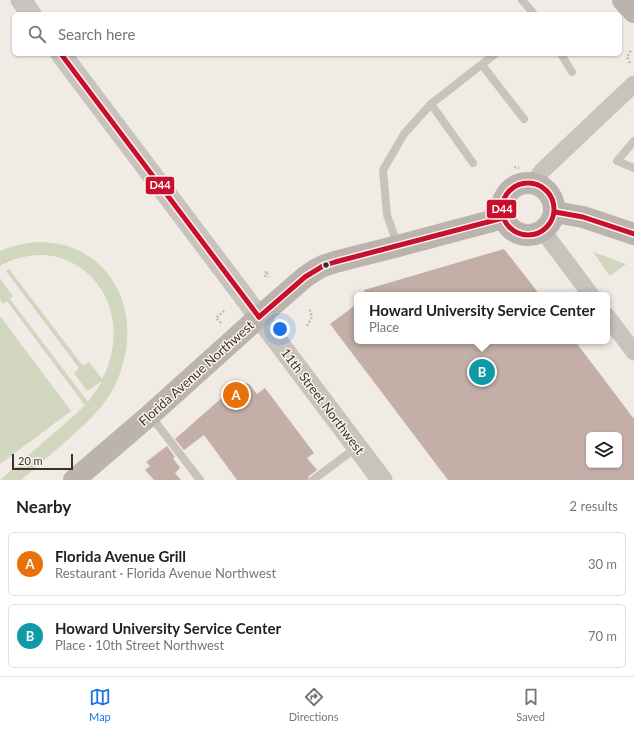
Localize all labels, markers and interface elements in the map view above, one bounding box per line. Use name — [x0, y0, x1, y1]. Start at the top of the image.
search box — [12, 12, 622, 56]
icon: search — [26, 23, 48, 45]
text: Search here — [58, 25, 135, 43]
line badge: D44 — [145, 176, 175, 195]
text: D44 — [149, 178, 171, 191]
line badge: D44 — [486, 199, 517, 219]
text: D44 — [491, 202, 513, 215]
unlabelled marker — [321, 260, 331, 270]
popup — [354, 292, 610, 344]
text: Howard University Service Center — [369, 301, 595, 319]
street label: Florida Avenue Northwest — [135, 317, 257, 429]
your location — [270, 319, 290, 339]
text: Place — [369, 319, 399, 335]
street label: 11th Street Northwest — [278, 345, 368, 458]
pin: B — [469, 357, 495, 387]
pin: A — [223, 380, 249, 410]
map controls — [586, 432, 622, 468]
button: layers — [586, 432, 622, 468]
scale bar — [12, 452, 73, 471]
text: 20 m — [18, 454, 43, 467]
text: Nearby — [16, 496, 71, 517]
text: 2 results — [570, 498, 618, 514]
text: Florida Avenue Grill — [55, 547, 186, 565]
text: A — [25, 556, 35, 572]
text: 30 m — [588, 556, 617, 572]
text: Restaurant · Florida Avenue Northwest — [55, 565, 276, 581]
text: Howard University Service Center — [55, 619, 281, 637]
text: B — [26, 628, 34, 644]
text: 70 m — [588, 628, 617, 644]
text: Place · 10th Street Northwest — [55, 637, 224, 653]
tab: Map — [89, 686, 111, 723]
tab: Directions — [289, 686, 338, 723]
tab: Saved — [516, 686, 545, 723]

